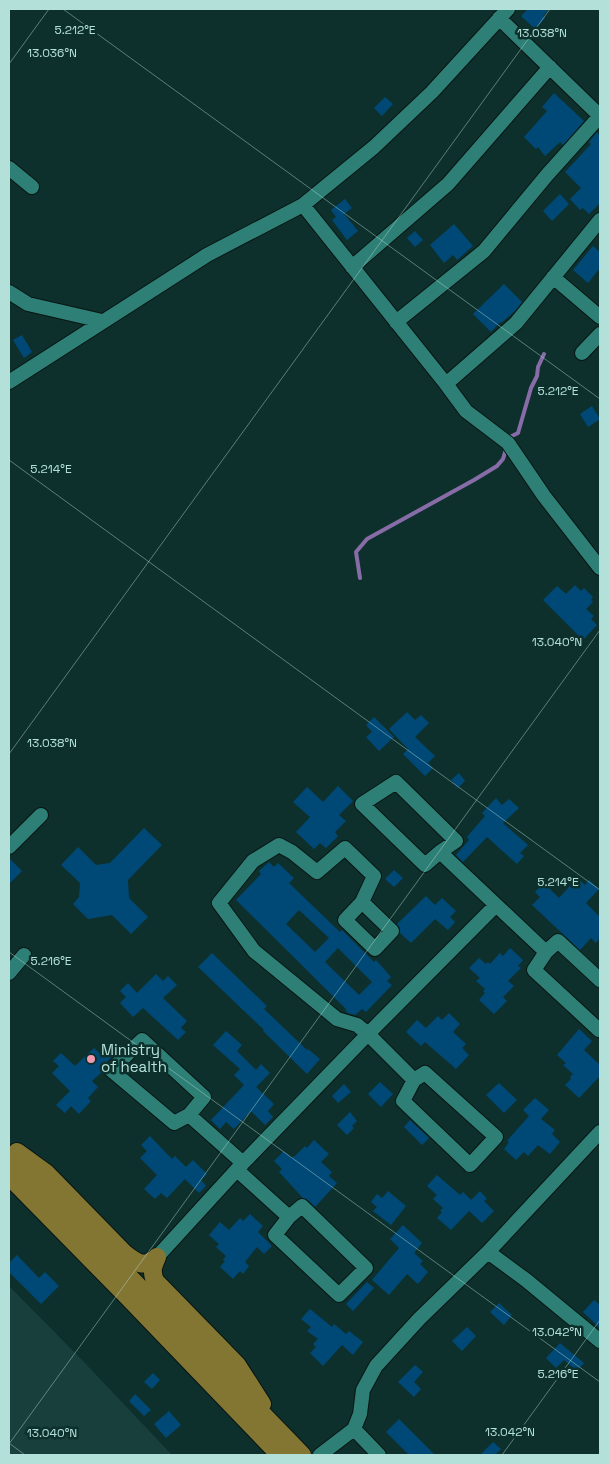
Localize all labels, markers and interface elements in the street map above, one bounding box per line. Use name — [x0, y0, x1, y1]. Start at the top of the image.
text: 5.212°E — [54, 22, 96, 38]
text: 13.038°N — [517, 25, 567, 41]
text: 13.036°N — [27, 45, 77, 61]
text: 5.212°E — [537, 383, 579, 399]
text: 5.214°E — [30, 461, 72, 477]
text: 13.040°N — [532, 634, 582, 650]
text: 13.038°N — [27, 735, 77, 751]
text: 5.214°E — [537, 874, 579, 890]
text: 5.216°E — [30, 953, 72, 969]
place label: Ministry of health — [101, 1040, 167, 1076]
marker: Ministry of health — [85, 1053, 97, 1065]
text: 13.042°N — [532, 1324, 582, 1340]
text: 5.216°E — [537, 1366, 579, 1382]
text: 13.042°N — [485, 1424, 535, 1440]
text: 13.040°N — [27, 1425, 77, 1441]

